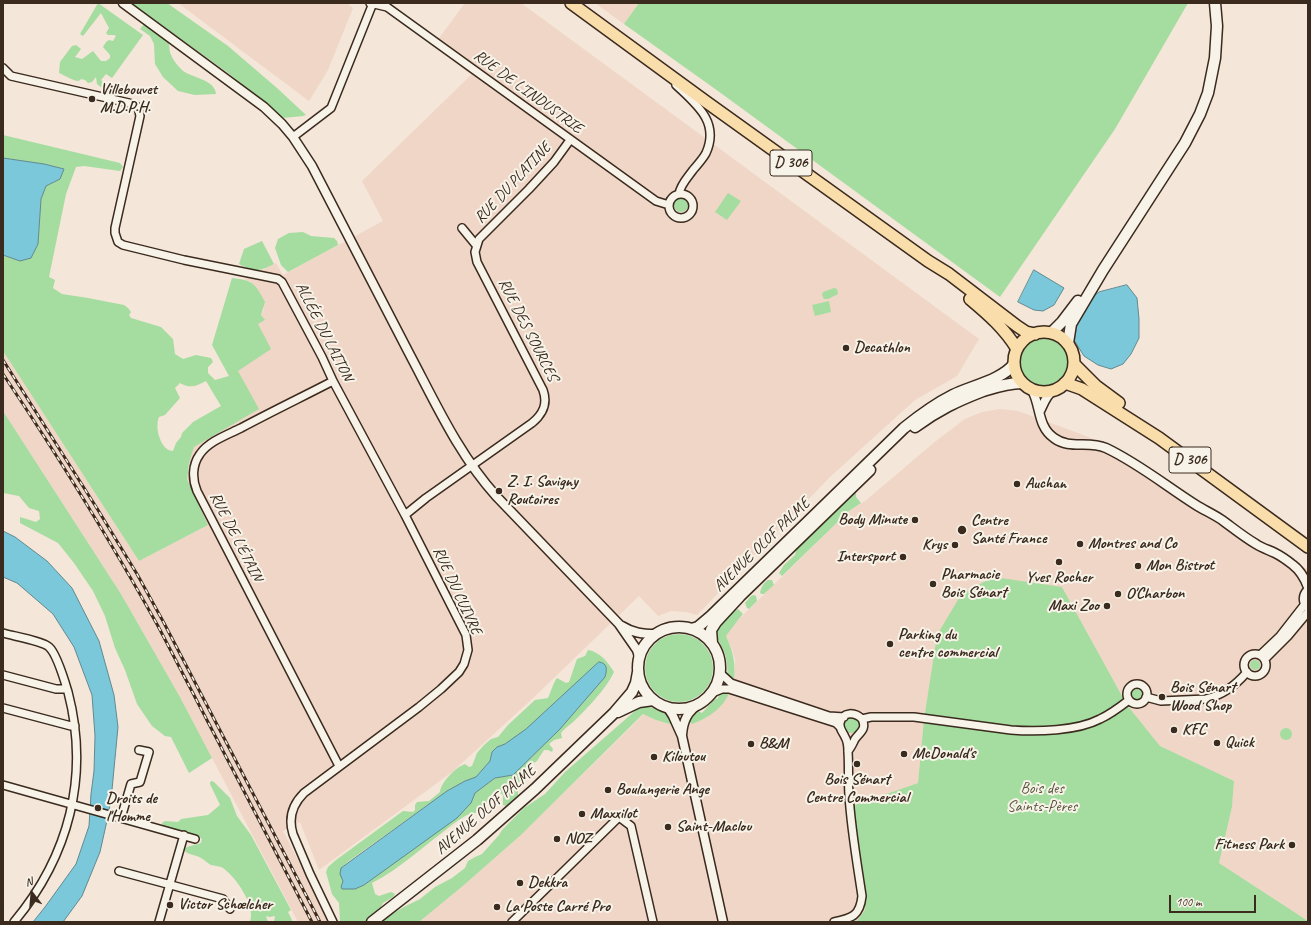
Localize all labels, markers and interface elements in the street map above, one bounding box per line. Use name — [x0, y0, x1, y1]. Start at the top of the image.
street label: RUE DE L'INDUSTRIE — [470, 46, 586, 138]
place label: Villebouvet M.D.P.H. — [100, 80, 157, 118]
marker: Villebouvet M.D.P.H. — [87, 94, 97, 104]
street label: RUE DU PLATINE — [471, 138, 555, 228]
road number: D 306 — [770, 150, 812, 176]
street label: RUE DES SOURCES — [494, 275, 562, 385]
street label: ALLÉE DU LAITON — [291, 279, 357, 385]
place label: Decathlon — [854, 338, 910, 358]
marker: Decathlon — [841, 343, 851, 353]
road number: D 306 — [1169, 447, 1211, 473]
place label: Z. I. Savigny Routoires — [507, 472, 578, 510]
place label: Auchan — [1025, 474, 1066, 494]
marker: Auchan — [1012, 479, 1022, 489]
marker: Z. I. Savigny Routoires — [494, 486, 504, 496]
street label: RUE DE L'ÉTAIN — [205, 489, 267, 585]
street label: AVENUE OLOF PALME — [710, 494, 814, 596]
place label: Body Minute — [838, 510, 907, 530]
place label: Centre Santé France — [971, 511, 1047, 549]
marker: Body Minute — [910, 515, 920, 525]
marker: Centre Santé France — [956, 524, 968, 536]
place label: Montres and Co — [1088, 534, 1177, 554]
place label: Krys — [922, 535, 947, 555]
marker: Montres and Co — [1075, 539, 1085, 549]
marker: Krys — [950, 540, 960, 550]
street label: RUE DU CUIVRE — [428, 544, 486, 638]
place label: Intersport — [836, 547, 895, 567]
marker: Intersport — [898, 552, 908, 562]
place label: Mon Bistrot — [1146, 556, 1214, 576]
marker: Yves Rocher — [1054, 557, 1064, 567]
marker: Mon Bistrot — [1133, 561, 1143, 571]
place label: Pharmacie Bois Sénart — [941, 565, 1006, 603]
place label: Yves Rocher — [1026, 568, 1092, 588]
marker: Pharmacie Bois Sénart — [928, 579, 938, 589]
place label: O'Charbon — [1126, 584, 1184, 604]
marker: O'Charbon — [1113, 589, 1123, 599]
place label: Maxi Zoo — [1048, 596, 1099, 616]
marker: Maxi Zoo — [1102, 601, 1112, 611]
place label: Parking du centre commercial — [898, 625, 997, 663]
marker: Parking du centre commercial — [885, 639, 895, 649]
place label: Bois Sénart Wood Shop — [1170, 678, 1235, 716]
marker: Bois Sénart Wood Shop — [1157, 692, 1167, 702]
place label: KFC — [1182, 720, 1206, 740]
marker: KFC — [1169, 725, 1179, 735]
place label: Quick — [1225, 733, 1254, 753]
place label: B&M — [759, 734, 788, 754]
marker: Quick — [1212, 738, 1222, 748]
marker: B&M — [746, 739, 756, 749]
place label: McDonald's — [912, 744, 975, 764]
place label: Kiloutou — [662, 747, 705, 767]
marker: McDonald's — [899, 749, 909, 759]
marker: Kiloutou — [649, 752, 659, 762]
marker: Bois Sénart Centre Commercial — [852, 759, 862, 769]
street label: AVENUE OLOF PALME — [432, 761, 540, 859]
place label: Bois Sénart Centre Commercial — [806, 770, 908, 808]
park label: Bois des Saints-Pères — [1007, 779, 1077, 817]
place label: Boulangerie Ange — [616, 780, 709, 800]
marker: Boulangerie Ange — [603, 785, 613, 795]
place label: Droits de l'Homme — [106, 789, 157, 827]
marker: Droits de l'Homme — [93, 803, 103, 813]
place label: Maxxilot — [590, 804, 637, 824]
marker: Maxxilot — [577, 809, 587, 819]
place label: Saint-Maclou — [676, 817, 751, 837]
marker: Saint-Maclou — [663, 822, 673, 832]
place label: NOZ — [565, 829, 591, 849]
marker: NOZ — [552, 834, 562, 844]
place label: Fitness Park — [1214, 835, 1284, 855]
marker: Fitness Park — [1287, 840, 1297, 850]
north arrow — [12, 873, 52, 913]
place label: Dekkra — [528, 873, 567, 893]
text: N — [23, 874, 34, 889]
marker: Dekkra — [515, 878, 525, 888]
scale bar — [1171, 887, 1258, 913]
text: 100 m — [1176, 894, 1202, 910]
place label: Victor Schœlcher — [178, 895, 272, 915]
place label: La Poste Carré Pro — [505, 897, 610, 917]
marker: Victor Schœlcher — [165, 900, 175, 910]
marker: La Poste Carré Pro — [492, 902, 502, 912]

